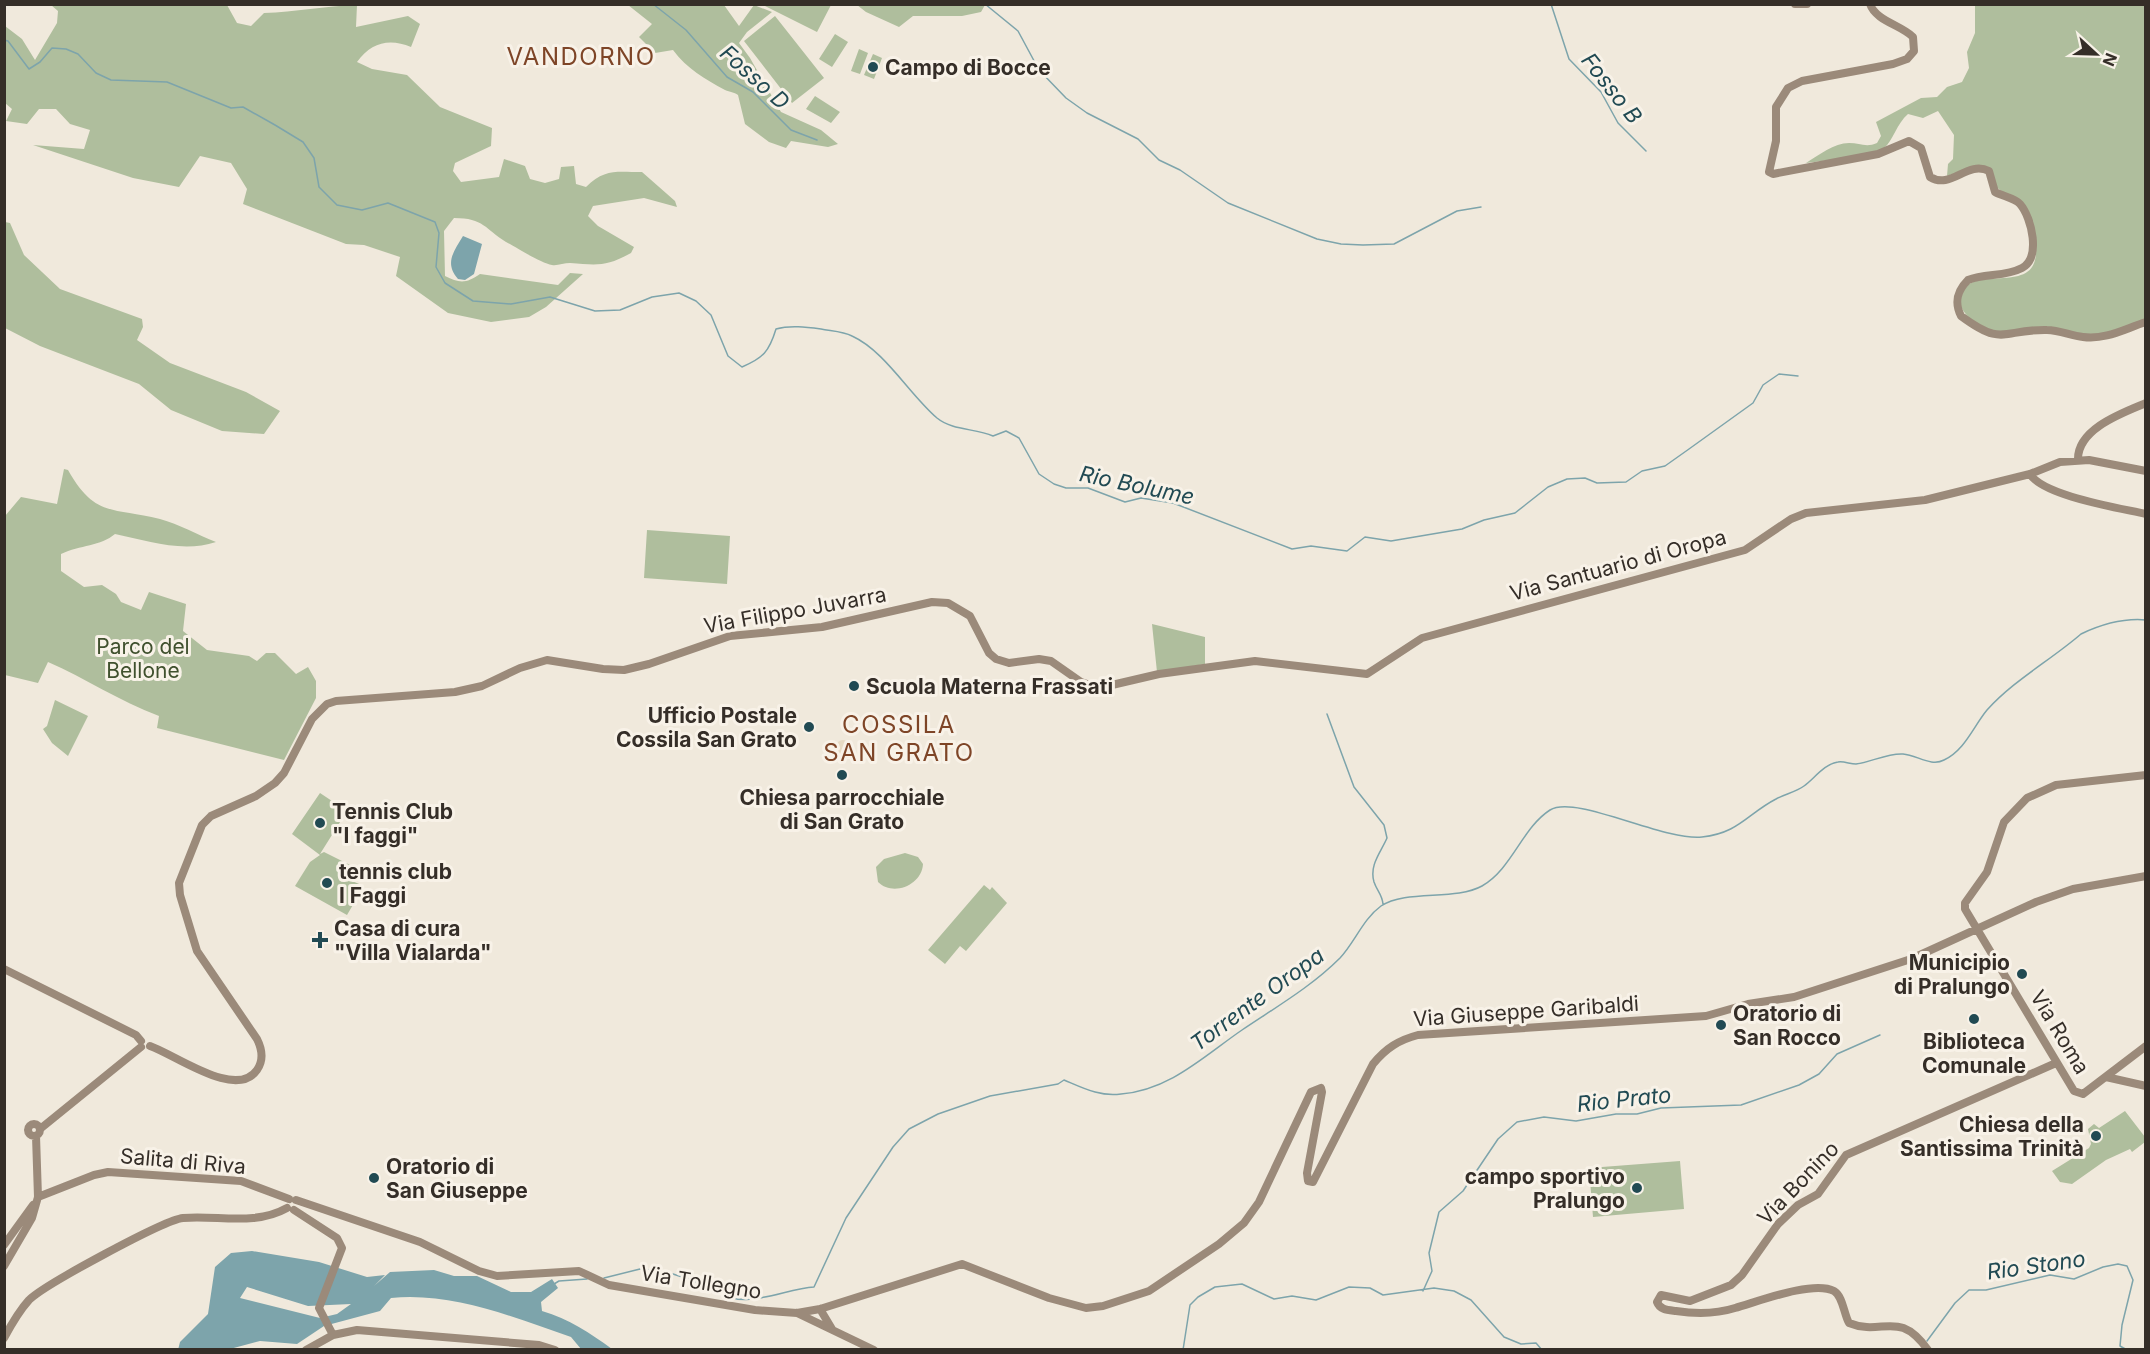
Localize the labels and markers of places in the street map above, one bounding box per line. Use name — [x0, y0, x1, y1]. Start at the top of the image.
place label: Campo di Bocce — [885, 55, 1051, 80]
marker: Campo di Bocce — [866, 60, 880, 74]
place label: Scuola Materna Frassati — [866, 674, 1113, 699]
marker: Scuola Materna Frassati — [847, 679, 861, 693]
place label: Ufficio Postale Cossila San Grato — [616, 703, 797, 752]
marker: Ufficio Postale Cossila San Grato — [802, 720, 816, 734]
marker: Chiesa parrocchiale di San Grato — [835, 768, 849, 782]
place label: Chiesa parrocchiale di San Grato — [740, 785, 944, 834]
place label: Tennis Club "I faggi" — [332, 799, 453, 848]
marker: Tennis Club "I faggi" — [313, 816, 327, 830]
place label: tennis club I Faggi — [339, 859, 452, 908]
marker: tennis club I Faggi — [320, 876, 334, 890]
place label: Casa di cura "Villa Vialarda" — [334, 916, 492, 965]
marker: Casa di cura "Villa Vialarda" — [311, 931, 329, 949]
place label: Municipio di Pralungo — [1894, 950, 2010, 999]
marker: Municipio di Pralungo — [2015, 967, 2029, 981]
place label: Oratorio di San Rocco — [1733, 1001, 1841, 1050]
marker: Biblioteca Comunale — [1967, 1012, 1981, 1026]
marker: Oratorio di San Rocco — [1714, 1018, 1728, 1032]
place label: Biblioteca Comunale — [1922, 1029, 2026, 1078]
place label: Chiesa della Santissima Trinità — [1900, 1112, 2084, 1161]
marker: Chiesa della Santissima Trinità — [2089, 1129, 2103, 1143]
place label: Oratorio di San Giuseppe — [386, 1154, 528, 1203]
place label: campo sportivo Pralungo — [1465, 1164, 1625, 1213]
marker: Oratorio di San Giuseppe — [367, 1171, 381, 1185]
marker: campo sportivo Pralungo — [1630, 1181, 1644, 1195]

